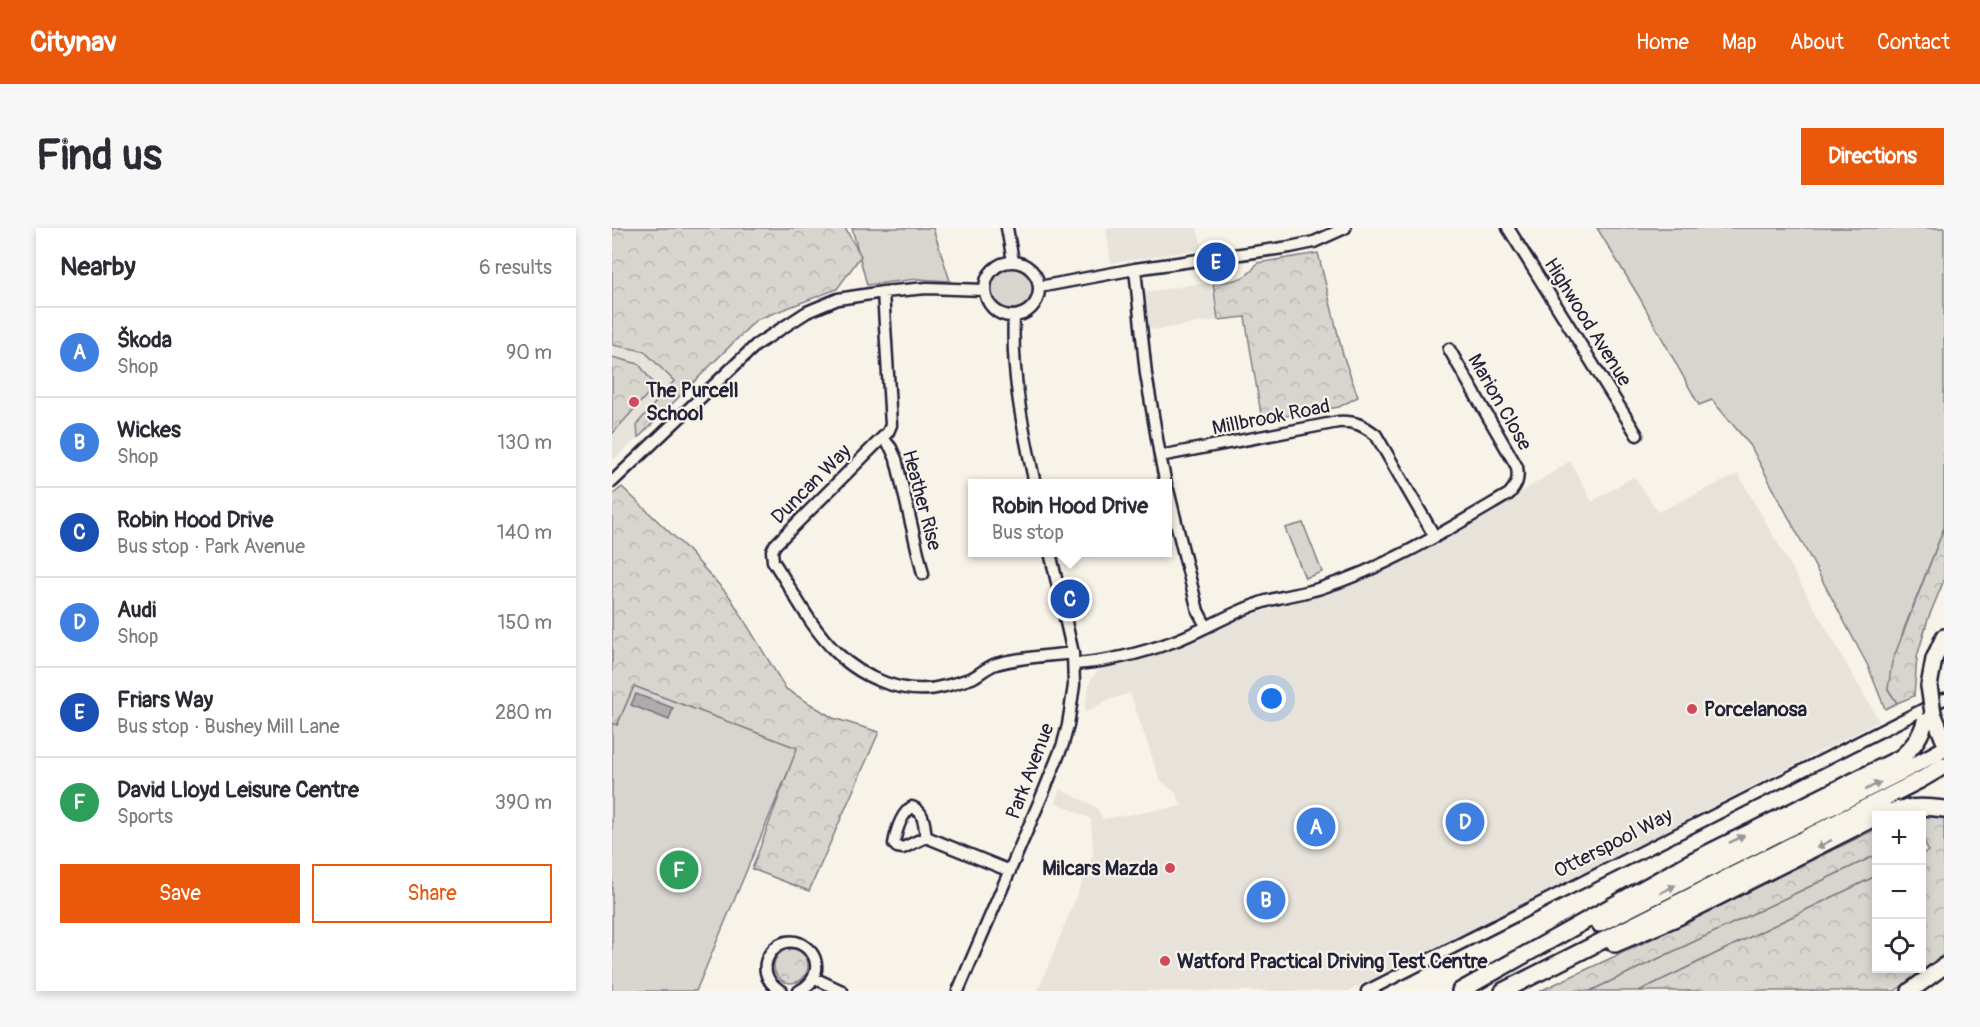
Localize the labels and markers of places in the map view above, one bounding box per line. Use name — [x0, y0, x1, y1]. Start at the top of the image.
pin: E — [1196, 240, 1236, 285]
place label: The Purcell School — [645, 378, 738, 426]
marker: The Purcell School — [627, 395, 641, 409]
pin: C — [1050, 576, 1090, 622]
place label: Porcelanosa — [1704, 697, 1807, 722]
marker: Porcelanosa — [1685, 702, 1699, 716]
pin: D — [1446, 800, 1484, 844]
pin: A — [1296, 804, 1336, 850]
pin: F — [660, 848, 698, 892]
place label: Milcars Mazda — [1042, 856, 1158, 881]
marker: Milcars Mazda — [1163, 861, 1177, 875]
pin: B — [1246, 878, 1286, 922]
place label: Watford Practical Driving Test Centre — [1177, 949, 1489, 974]
marker: Watford Practical Driving Test Centre — [1158, 954, 1172, 968]

